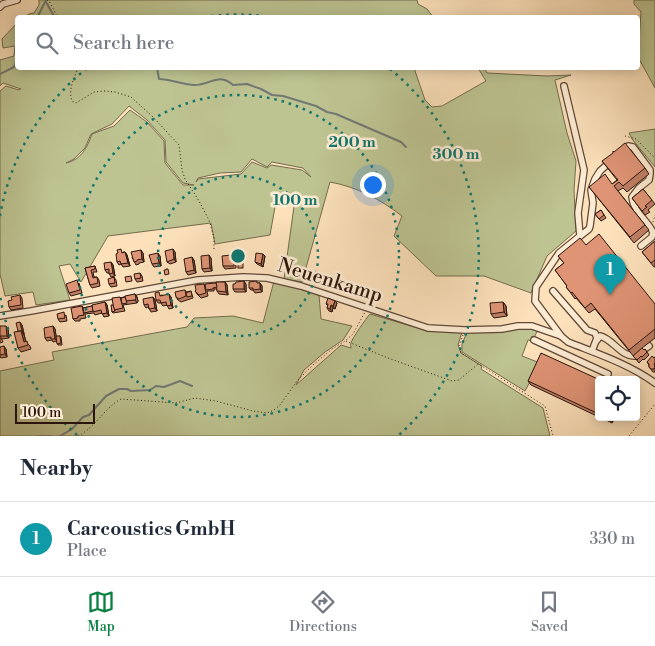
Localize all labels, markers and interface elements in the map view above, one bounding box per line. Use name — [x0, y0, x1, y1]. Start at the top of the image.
search box — [15, 15, 640, 70]
icon: search — [33, 29, 61, 57]
text: Search here — [73, 31, 174, 55]
text: 200 m — [328, 133, 376, 152]
text: 300 m — [433, 145, 480, 164]
your location — [360, 172, 386, 198]
text: 100 m — [273, 191, 318, 210]
centre of rings — [229, 247, 247, 265]
street label: Neuenkamp — [275, 253, 385, 309]
pin: 1 — [594, 254, 626, 295]
map controls — [595, 376, 640, 421]
button: locate — [595, 376, 640, 421]
scale bar — [15, 401, 95, 424]
text: 100 m — [22, 404, 61, 422]
text: Nearby — [20, 456, 93, 482]
text: Carcoustics GmbH — [67, 517, 235, 541]
text: 1 — [32, 529, 40, 549]
text: 330 m — [589, 529, 635, 549]
text: Place — [67, 541, 107, 561]
tab: Map — [87, 588, 115, 636]
tab: Directions — [289, 588, 357, 636]
tab: Saved — [531, 588, 568, 636]

